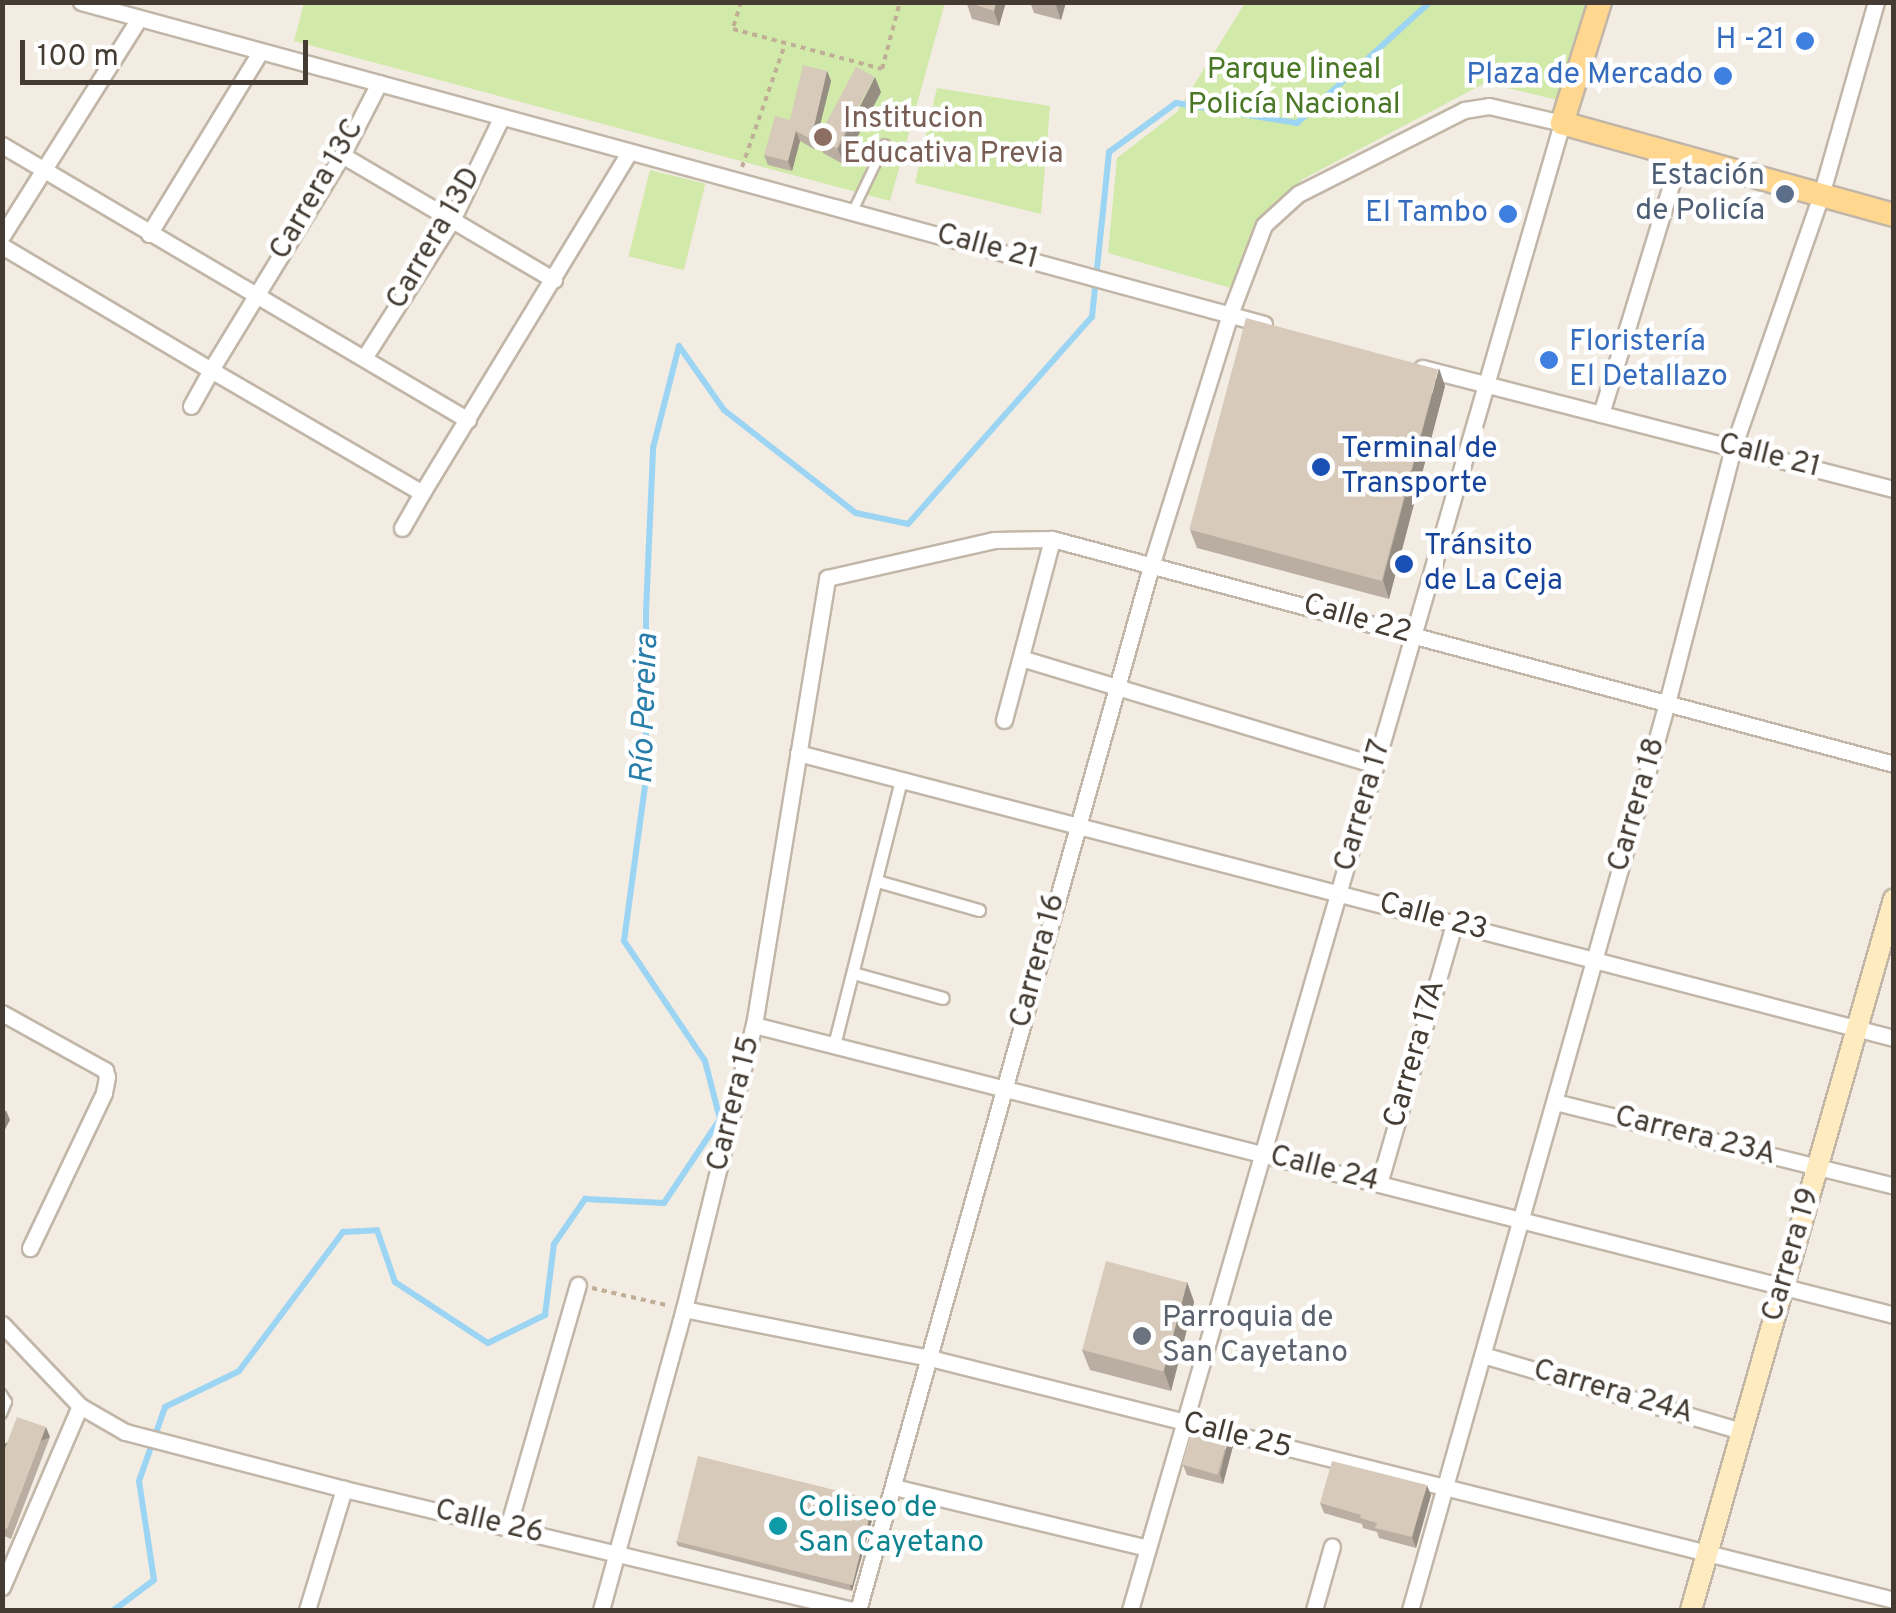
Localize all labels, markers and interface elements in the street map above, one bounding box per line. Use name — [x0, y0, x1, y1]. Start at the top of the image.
scale bar — [25, 20, 312, 82]
place label: H -21 — [1715, 23, 1785, 59]
marker: H -21 — [1794, 30, 1816, 52]
text: 100 m — [37, 39, 119, 76]
park label: Parque lineal Policía Nacional — [1187, 53, 1401, 124]
place label: Plaza de Mercado — [1466, 58, 1703, 94]
marker: Plaza de Mercado — [1712, 65, 1734, 87]
place label: Institucion Educativa Previa — [843, 102, 1064, 172]
street label: Carrera 13C — [263, 113, 373, 267]
marker: Institucion Educativa Previa — [812, 126, 834, 148]
place label: Estación de Policía — [1635, 159, 1765, 230]
street label: Carrera 13D — [380, 162, 490, 316]
marker: Estación de Policía — [1774, 183, 1796, 205]
place label: El Tambo — [1364, 196, 1488, 232]
marker: El Tambo — [1497, 203, 1519, 225]
street label: Calle 21 — [932, 217, 1042, 279]
place label: Floristería El Detallazo — [1569, 325, 1728, 396]
marker: Floristería El Detallazo — [1538, 349, 1560, 371]
street label: Calle 21 — [1714, 427, 1824, 487]
place label: Terminal de Transporte — [1341, 432, 1498, 502]
marker: Terminal de Transporte — [1310, 456, 1332, 478]
place label: Tránsito de La Ceja — [1424, 529, 1563, 600]
marker: Tránsito de La Ceja — [1393, 553, 1415, 575]
street label: Calle 22 — [1299, 587, 1415, 653]
water label: Río Pereira — [624, 633, 668, 785]
street label: Carrera 18 — [1602, 734, 1674, 876]
street label: Carrera 17 — [1328, 736, 1400, 876]
street label: Calle 23 — [1375, 886, 1491, 950]
street label: Carrera 16 — [1004, 890, 1074, 1032]
street label: Carrera 17A — [1378, 976, 1454, 1132]
street label: Carrera 15 — [701, 1033, 769, 1175]
street label: Carrera 23A — [1611, 1100, 1779, 1174]
street label: Calle 24 — [1266, 1139, 1382, 1201]
street label: Carrera 19 — [1756, 1184, 1828, 1326]
place label: Parroquia de San Cayetano — [1162, 1301, 1348, 1372]
marker: Parroquia de San Cayetano — [1131, 1325, 1153, 1347]
street label: Carrera 24A — [1529, 1353, 1697, 1433]
street label: Calle 25 — [1179, 1406, 1295, 1468]
place label: Coliseo de San Cayetano — [798, 1491, 984, 1562]
street label: Calle 26 — [431, 1493, 547, 1553]
marker: Coliseo de San Cayetano — [767, 1515, 789, 1537]

